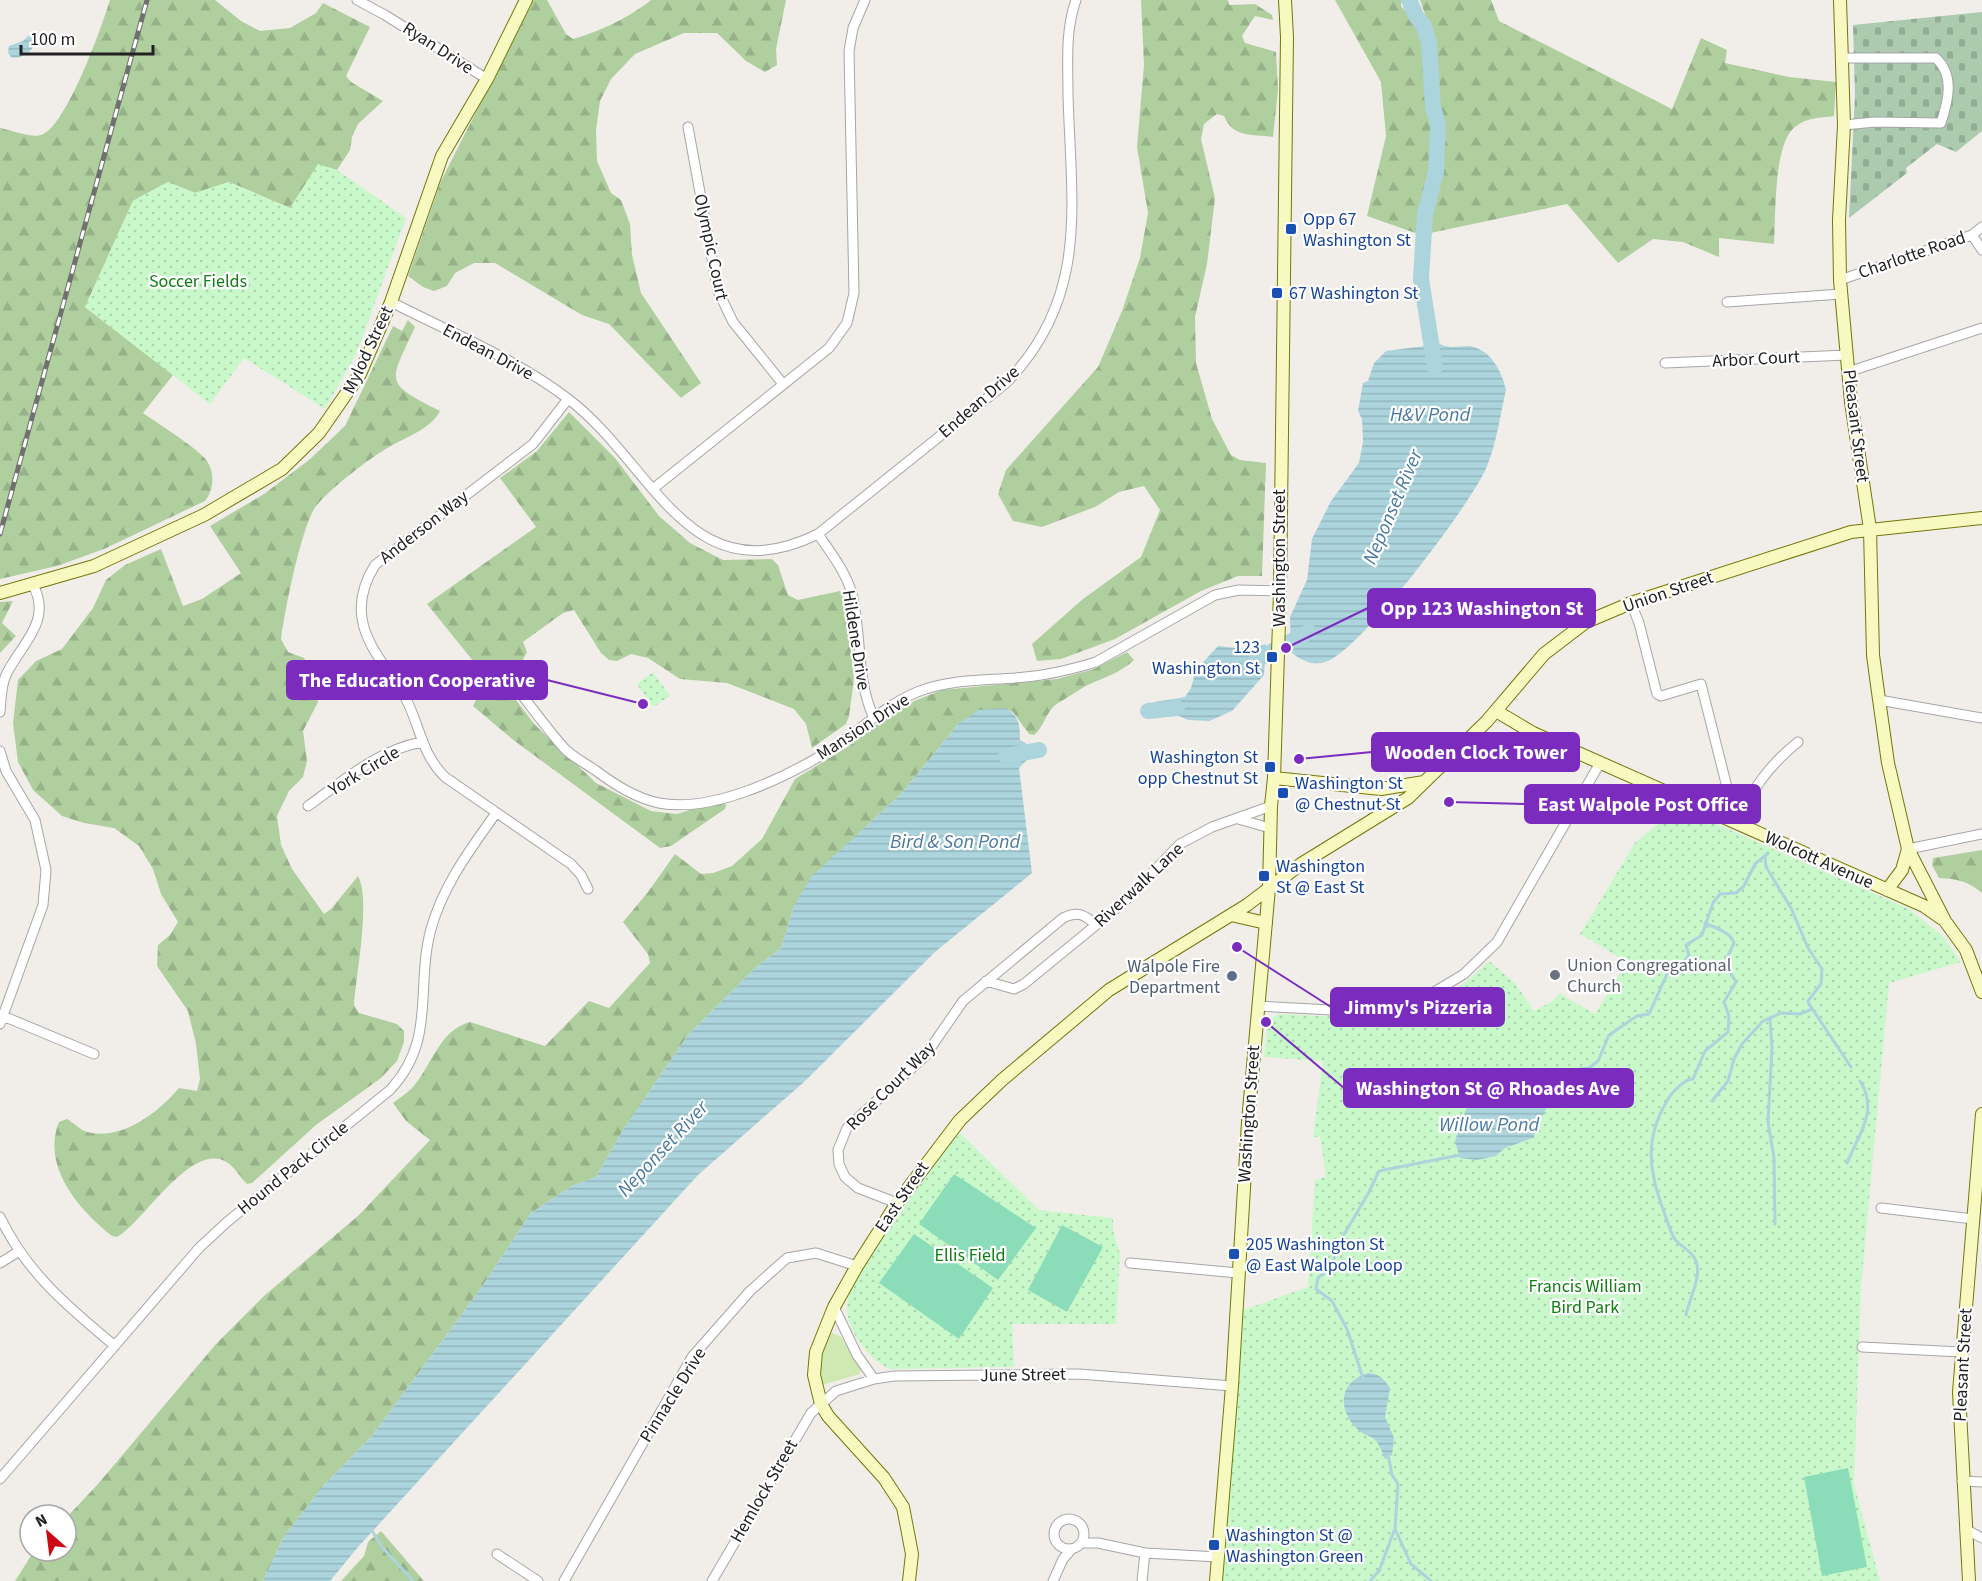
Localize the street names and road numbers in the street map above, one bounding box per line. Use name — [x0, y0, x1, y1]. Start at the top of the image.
street label: Ryan Drive — [398, 16, 478, 80]
street label: Olympic Court — [688, 191, 734, 303]
street label: Charlotte Road — [1855, 225, 1969, 285]
street label: Mylod Street — [337, 302, 399, 398]
street label: Endean Drive — [438, 318, 538, 386]
street label: Arbor Court — [1712, 344, 1800, 374]
street label: Endean Drive — [933, 360, 1025, 444]
street label: Pleasant Street — [1837, 368, 1875, 484]
street label: Anderson Way — [374, 484, 474, 570]
street label: Washington Street — [1267, 489, 1292, 627]
street label: Union Street — [1619, 565, 1717, 619]
street label: Hildene Drive — [836, 588, 876, 692]
street label: Mansion Drive — [812, 688, 914, 766]
street label: York Circle — [323, 740, 404, 803]
street label: Wolcott Avenue — [1761, 825, 1877, 895]
street label: Riverwalk Lane — [1089, 837, 1189, 933]
street label: Rose Court Way — [841, 1035, 942, 1136]
street label: Washington Street — [1232, 1044, 1266, 1184]
street label: Hound Pack Circle — [232, 1115, 354, 1221]
street label: East Street — [869, 1157, 935, 1237]
street label: Pleasant Street — [1948, 1308, 1978, 1422]
street label: Pinnacle Drive — [634, 1343, 712, 1447]
street label: June Street — [980, 1362, 1066, 1388]
street label: Hemlock Street — [724, 1435, 804, 1547]

